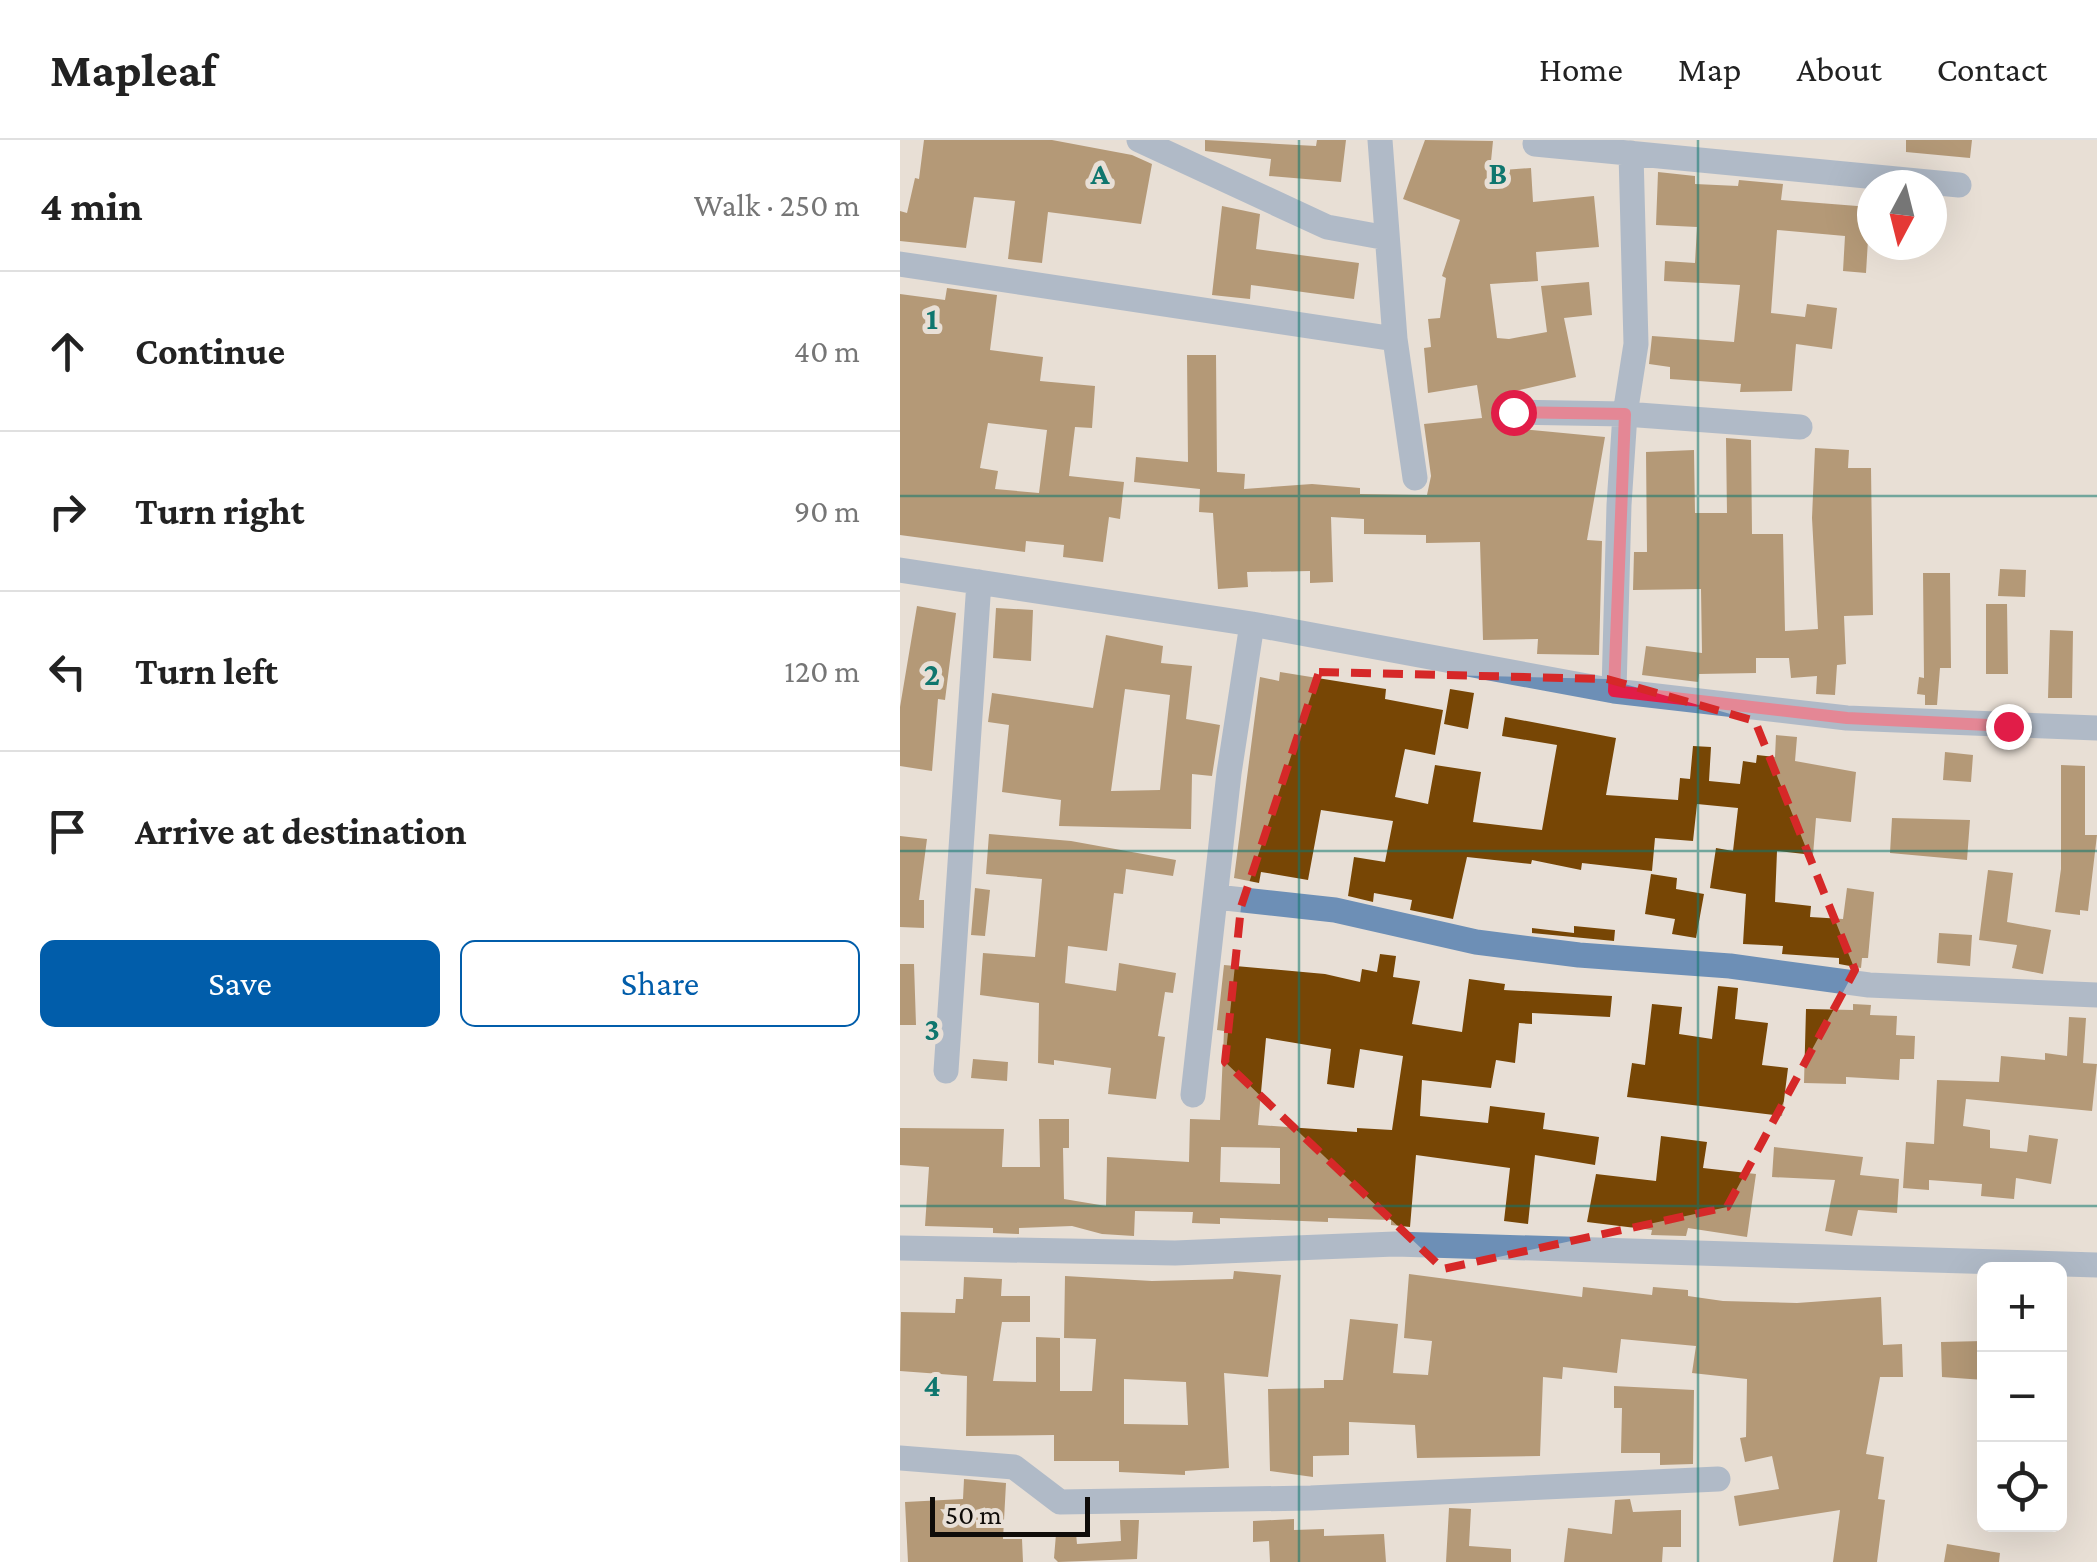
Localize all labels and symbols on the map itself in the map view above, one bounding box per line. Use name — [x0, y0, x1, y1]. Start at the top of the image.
text: A — [1089, 155, 1110, 191]
text: B — [1489, 155, 1507, 191]
north arrow — [1857, 170, 1947, 260]
text: 1 — [926, 300, 938, 336]
route start — [1491, 390, 1537, 436]
text: 2 — [924, 656, 940, 692]
route end — [1986, 704, 2032, 750]
text: 3 — [924, 1011, 940, 1047]
text: 4 — [923, 1367, 941, 1403]
scale bar — [930, 1492, 1090, 1536]

